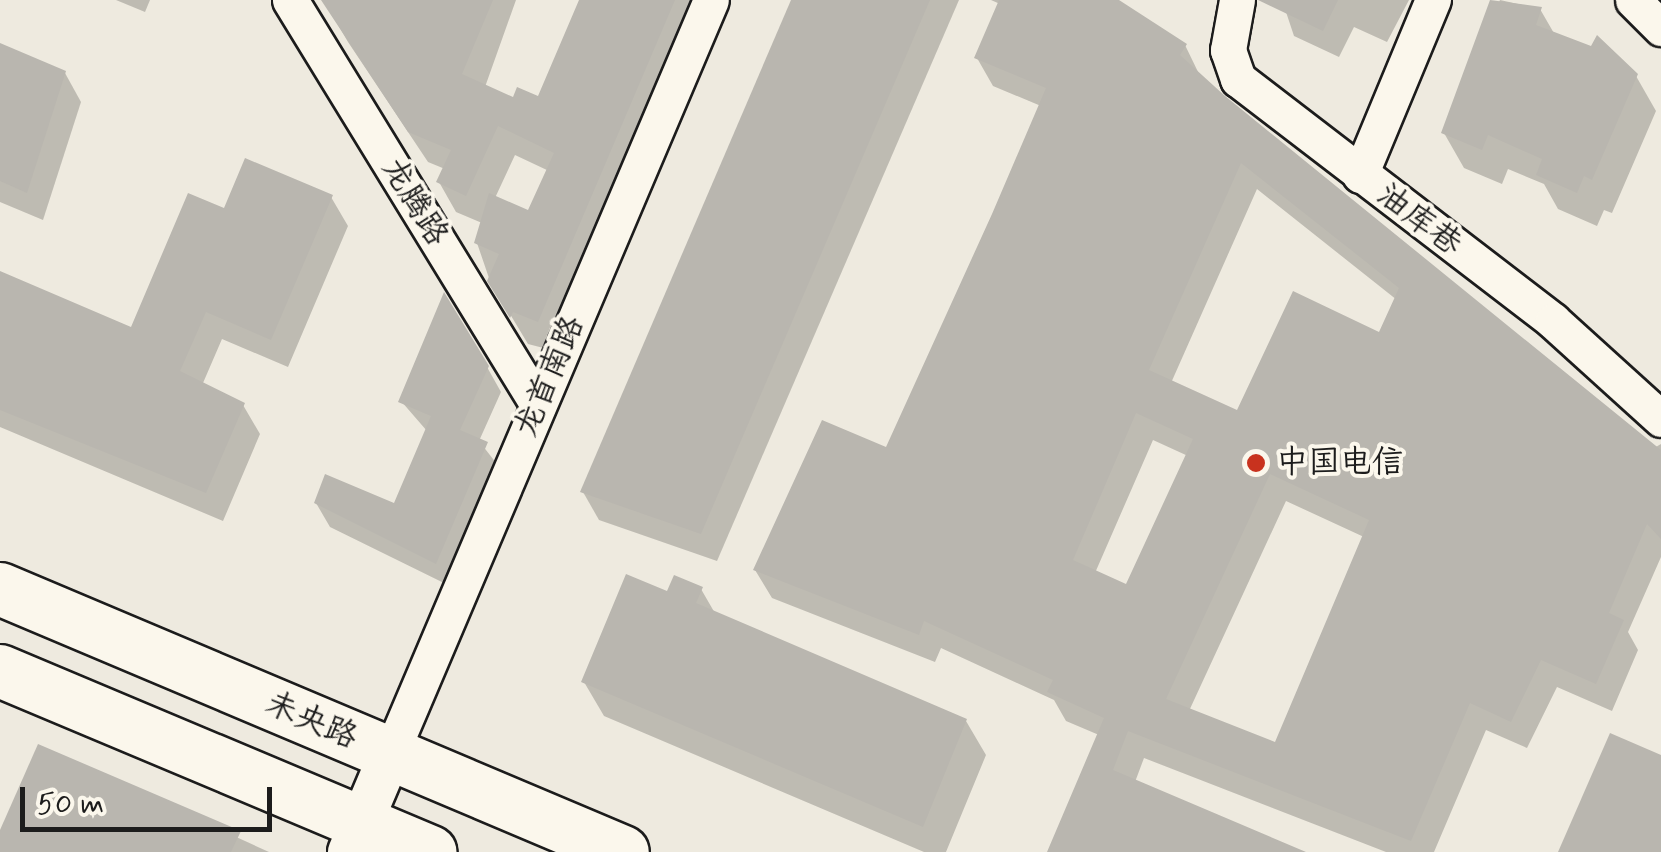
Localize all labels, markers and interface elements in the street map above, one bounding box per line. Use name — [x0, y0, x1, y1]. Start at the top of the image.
street label: 龙腾路 — [372, 151, 456, 253]
street label: 油库巷 — [1369, 176, 1469, 264]
street label: 龙首南路 — [507, 311, 593, 443]
place label: 中国电信 — [1276, 444, 1404, 482]
marker: 中国电信 — [1245, 452, 1267, 474]
street label: 未央路 — [259, 685, 363, 757]
scale bar — [25, 767, 278, 829]
text: 50 m — [37, 785, 104, 824]

